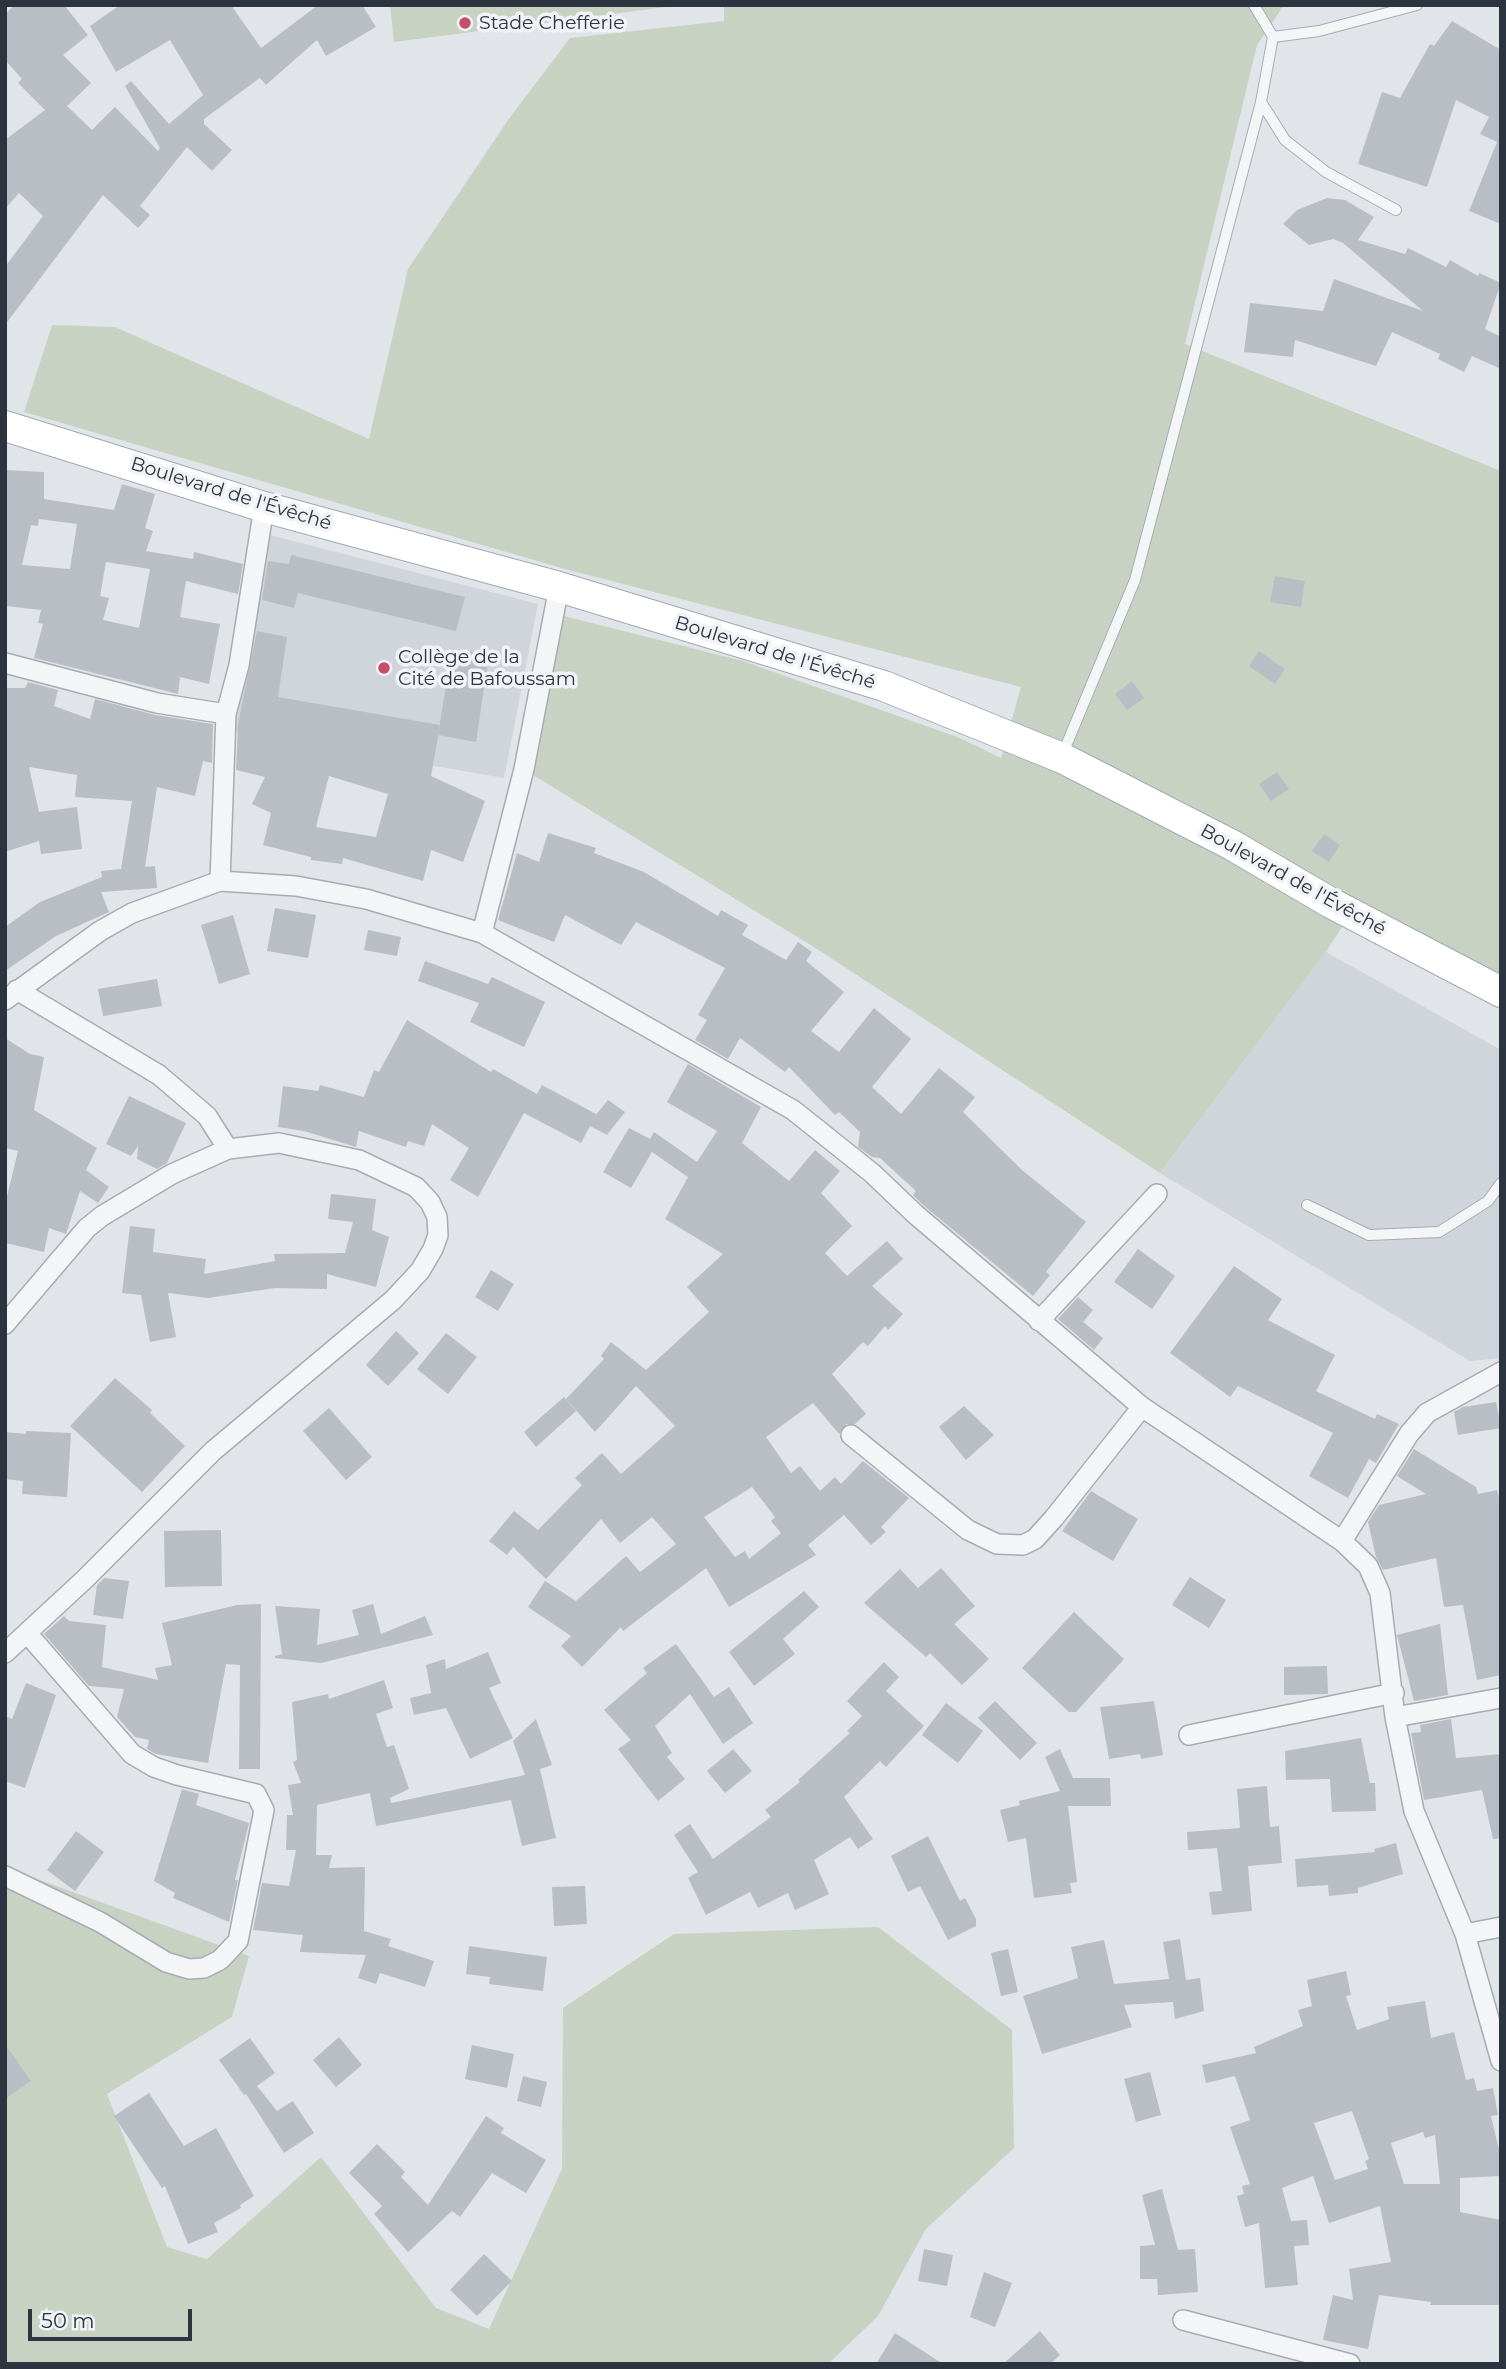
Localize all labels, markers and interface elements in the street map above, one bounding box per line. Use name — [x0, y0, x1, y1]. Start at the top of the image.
place label: Stade Chefferie — [479, 12, 625, 34]
marker: Stade Chefferie — [457, 15, 473, 31]
street label: Boulevard de l'Évêché — [128, 453, 334, 535]
street label: Boulevard de l'Évêché — [672, 612, 878, 694]
place label: Collège de la Cité de Bafoussam — [398, 646, 576, 690]
marker: Collège de la Cité de Bafoussam — [376, 660, 392, 676]
street label: Boulevard de l'Évêché — [1196, 819, 1390, 941]
scale bar — [32, 2296, 196, 2340]
text: 50 m — [41, 2308, 95, 2333]

